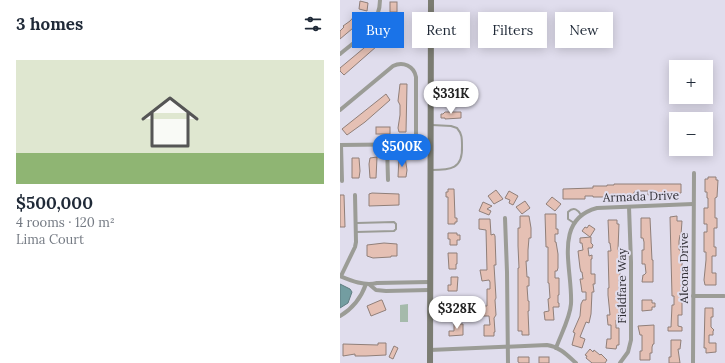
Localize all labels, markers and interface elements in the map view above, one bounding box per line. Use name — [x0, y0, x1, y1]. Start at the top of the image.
chip: Buy — [352, 12, 404, 48]
chip: Rent — [412, 12, 470, 48]
chip: Filters — [478, 12, 547, 48]
chip: New — [555, 12, 613, 48]
text: 3 homes — [16, 13, 83, 35]
icon: filters — [302, 13, 324, 35]
map controls — [669, 60, 713, 156]
button: + — [669, 60, 713, 104]
pin: $331K — [423, 81, 479, 115]
text: $331K — [433, 85, 469, 102]
icon: home — [134, 86, 206, 158]
button: − — [669, 112, 713, 156]
pin: $500K — [374, 134, 430, 168]
text: $500K — [382, 138, 422, 155]
street label: Armada Drive — [602, 187, 680, 205]
text: $500,000 — [16, 192, 93, 214]
text: 4 rooms · 120 m² — [16, 214, 115, 231]
text: Lima Court — [16, 231, 84, 248]
street label: Alcona Drive — [676, 232, 691, 304]
street label: Fieldfare Way — [614, 247, 629, 324]
pin: $328K — [429, 296, 485, 330]
text: $328K — [438, 300, 476, 317]

